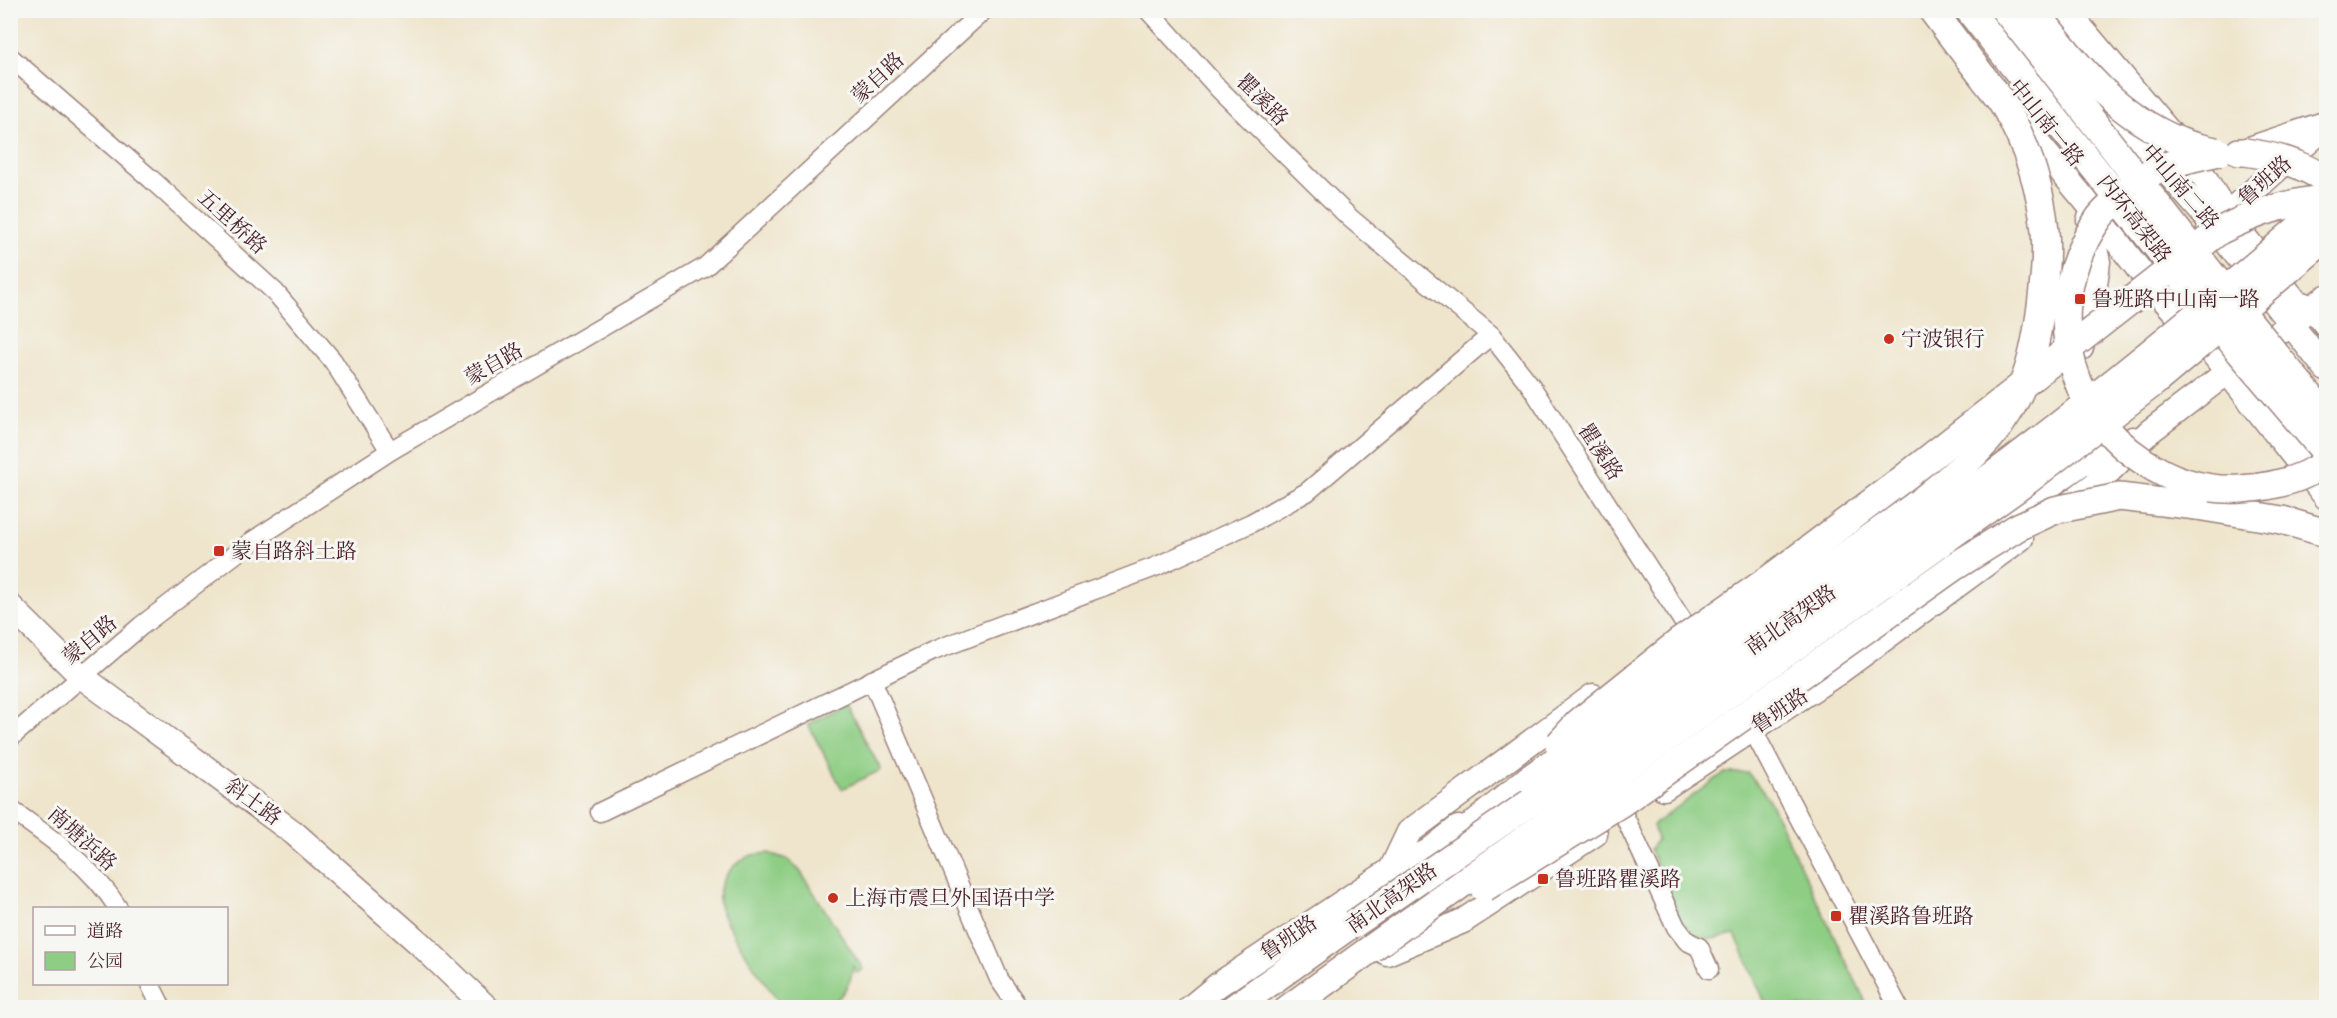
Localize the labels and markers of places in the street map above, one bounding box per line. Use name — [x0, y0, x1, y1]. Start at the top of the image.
place label: 鲁班路中山南一路 — [2092, 285, 2260, 314]
marker: 鲁班路中山南一路 — [2073, 292, 2087, 306]
place label: 宁波银行 — [1901, 325, 1985, 354]
marker: 宁波银行 — [1882, 332, 1896, 346]
place label: 蒙自路斜土路 — [231, 537, 357, 566]
marker: 蒙自路斜土路 — [212, 544, 226, 558]
place label: 鲁班路瞿溪路 — [1555, 865, 1681, 894]
marker: 鲁班路瞿溪路 — [1536, 872, 1550, 886]
place label: 上海市震旦外国语中学 — [845, 884, 1055, 913]
marker: 上海市震旦外国语中学 — [826, 891, 840, 905]
place label: 瞿溪路鲁班路 — [1848, 902, 1974, 931]
marker: 瞿溪路鲁班路 — [1829, 909, 1843, 923]

